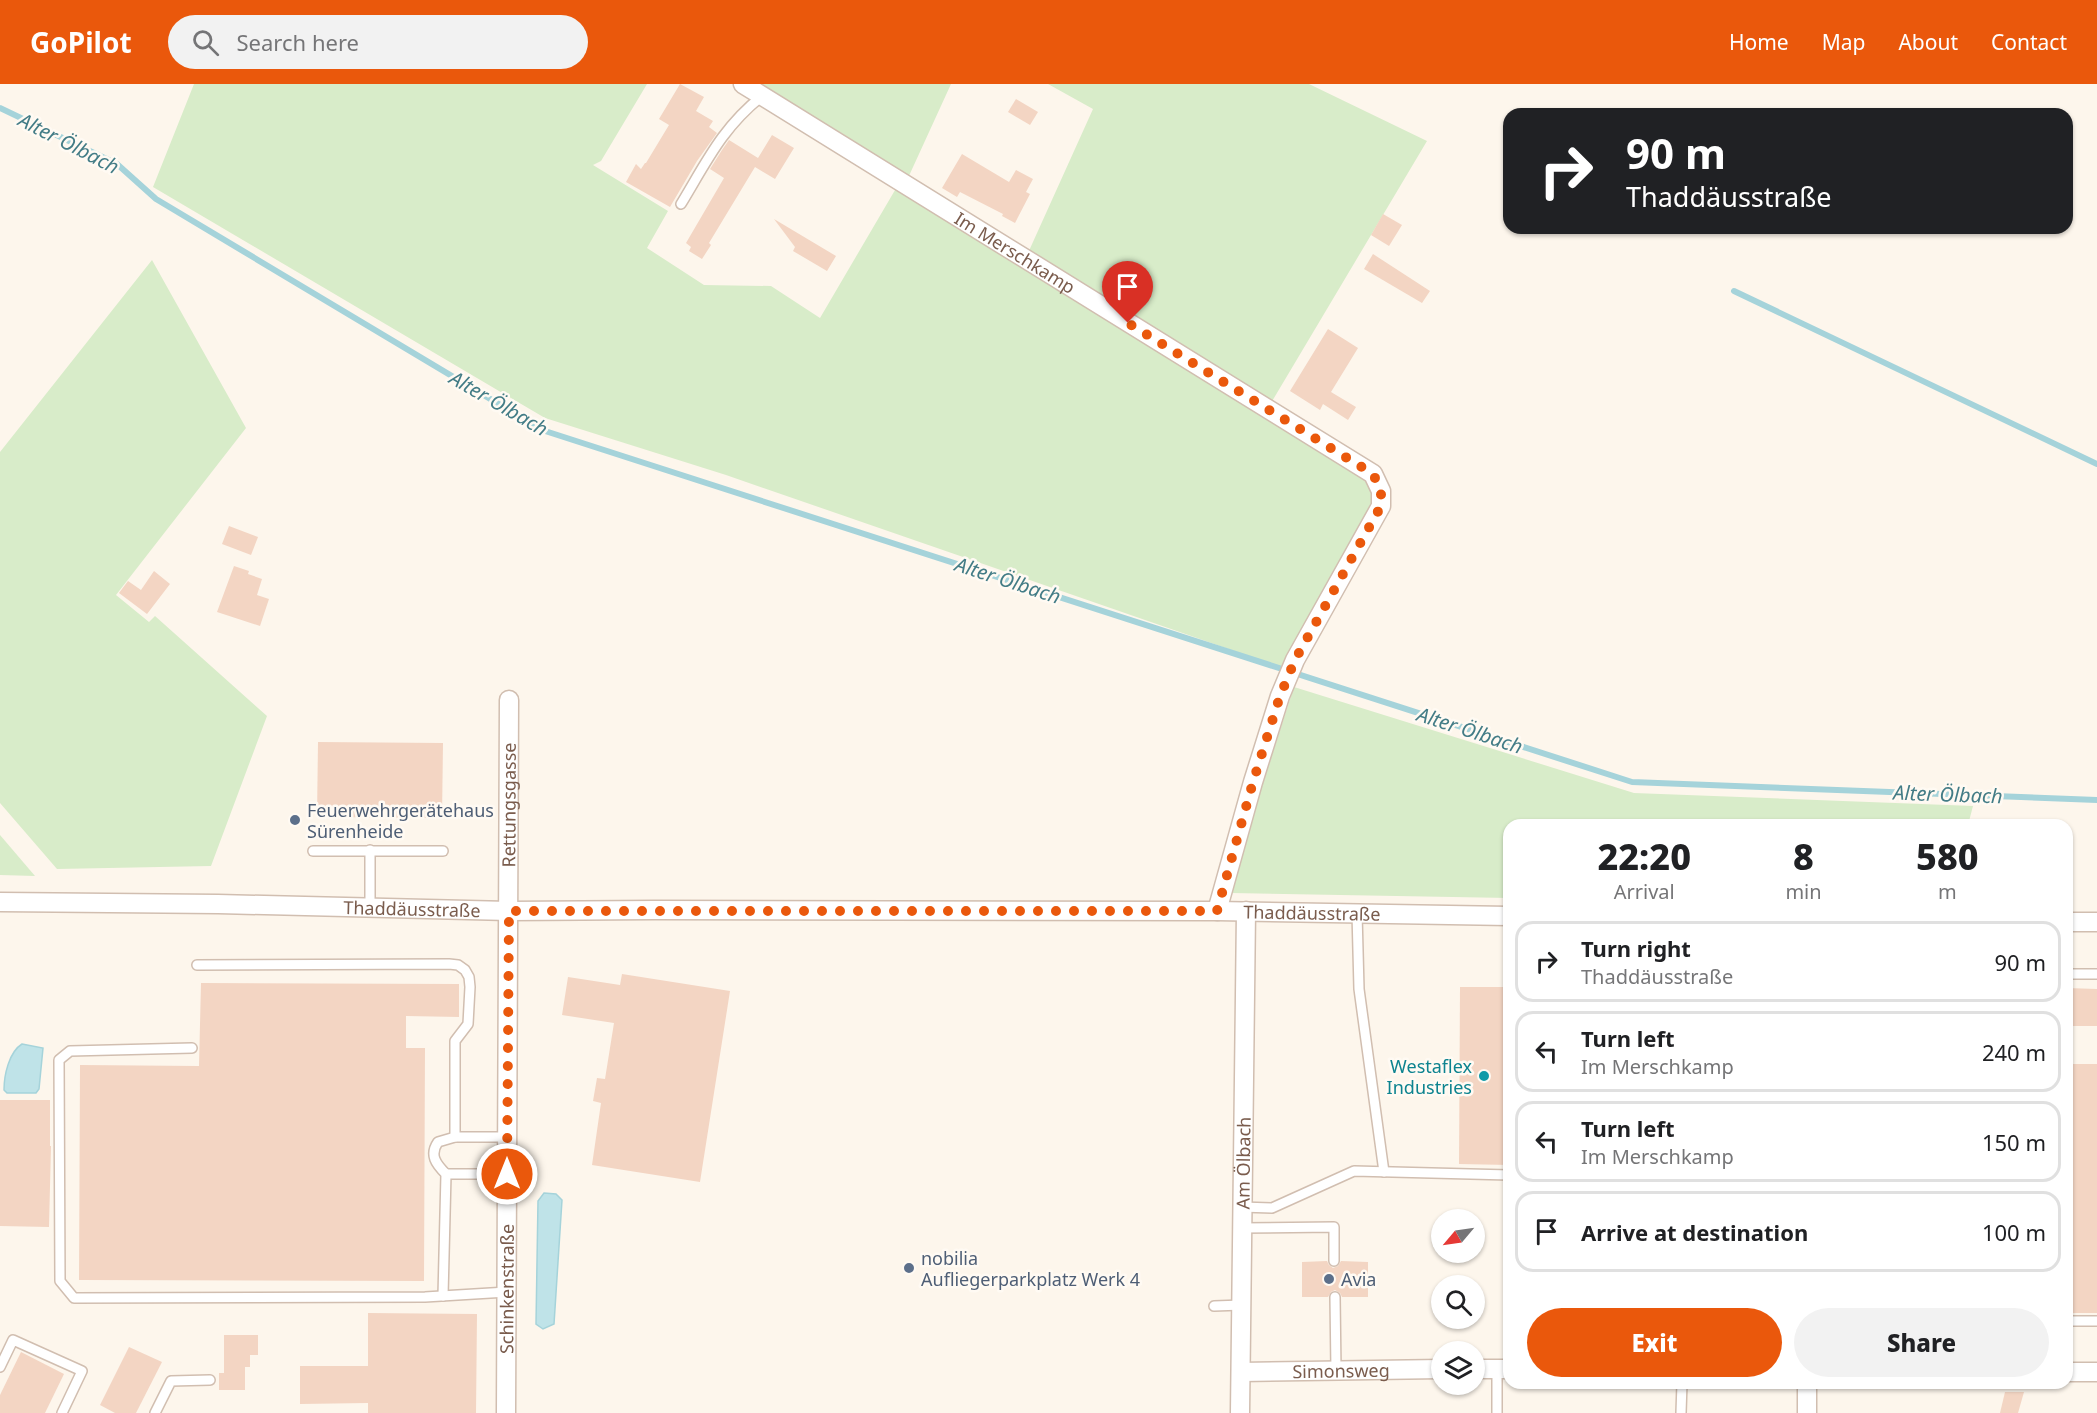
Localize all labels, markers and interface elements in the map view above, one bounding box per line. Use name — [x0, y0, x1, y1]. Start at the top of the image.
search box — [168, 15, 588, 69]
text: GoPilot — [30, 23, 132, 61]
icon: search — [189, 26, 222, 59]
text: Search here — [237, 27, 359, 57]
text: Home — [1729, 28, 1789, 56]
text: Map — [1822, 28, 1865, 56]
text: About — [1898, 28, 1958, 56]
text: Contact — [1991, 28, 2067, 56]
water label: Alter Ölbach — [12, 105, 124, 180]
text: 90 m — [1626, 124, 1726, 181]
icon: right — [1527, 132, 1605, 210]
text: Thaddäusstraße — [1626, 178, 1832, 215]
street label: Im Merschkamp — [950, 206, 1080, 299]
pin — [1102, 261, 1153, 323]
icon: arrive — [1111, 270, 1144, 303]
water label: Alter Ölbach — [443, 363, 553, 442]
water label: Alter Ölbach — [950, 550, 1064, 610]
water label: Alter Ölbach — [1412, 700, 1526, 760]
street label: Rettungsgasse — [496, 743, 521, 868]
water label: Alter Ölbach — [1891, 779, 2003, 809]
place label: Feuerwehrgerätehaus Sürenheide — [307, 798, 494, 843]
marker: Feuerwehrgerätehaus Sürenheide — [288, 813, 302, 827]
text: 22:20 — [1597, 832, 1691, 881]
text: 8 — [1793, 832, 1814, 881]
text: 580 — [1916, 832, 1979, 881]
text: Arrival — [1614, 878, 1675, 905]
text: min — [1785, 878, 1822, 905]
text: m — [1938, 878, 1957, 905]
street label: Thaddäusstraße — [343, 895, 481, 922]
street label: Thaddäusstraße — [1243, 899, 1381, 926]
text: Turn right — [1581, 933, 1691, 963]
icon: right — [1530, 945, 1563, 978]
text: 90 m — [1995, 947, 2046, 977]
text: Thaddäusstraße — [1581, 963, 1733, 990]
text: Turn left — [1581, 1023, 1675, 1053]
icon: left — [1530, 1035, 1563, 1068]
text: 240 m — [1982, 1037, 2046, 1067]
text: Im Merschkamp — [1581, 1053, 1734, 1080]
place label: Westaflex Industries — [1387, 1054, 1472, 1099]
marker: Westaflex Industries — [1477, 1069, 1491, 1083]
text: Turn left — [1581, 1113, 1675, 1143]
street label: Am Ölbach — [1230, 1117, 1256, 1210]
icon: left — [1530, 1125, 1563, 1158]
text: 150 m — [1982, 1127, 2046, 1157]
position arrow — [475, 1142, 539, 1206]
text: Im Merschkamp — [1581, 1143, 1734, 1170]
north arrow — [1431, 1209, 1485, 1263]
map controls — [1431, 1209, 1485, 1395]
icon: arrive — [1530, 1215, 1563, 1248]
text: Arrive at destination — [1581, 1217, 1808, 1247]
text: 100 m — [1982, 1217, 2046, 1247]
street label: Schinkenstraße — [494, 1224, 519, 1354]
place label: nobilia Aufliegerparkplatz Werk 4 — [921, 1246, 1140, 1291]
marker: nobilia Aufliegerparkplatz Werk 4 — [902, 1261, 916, 1275]
place label: Avia — [1341, 1267, 1376, 1291]
marker: Avia — [1322, 1272, 1336, 1286]
button: search — [1431, 1275, 1485, 1329]
button: Exit — [1527, 1308, 1782, 1377]
button: Share — [1794, 1308, 2049, 1377]
button: layers — [1431, 1341, 1485, 1395]
street label: Simonsweg — [1292, 1358, 1390, 1383]

